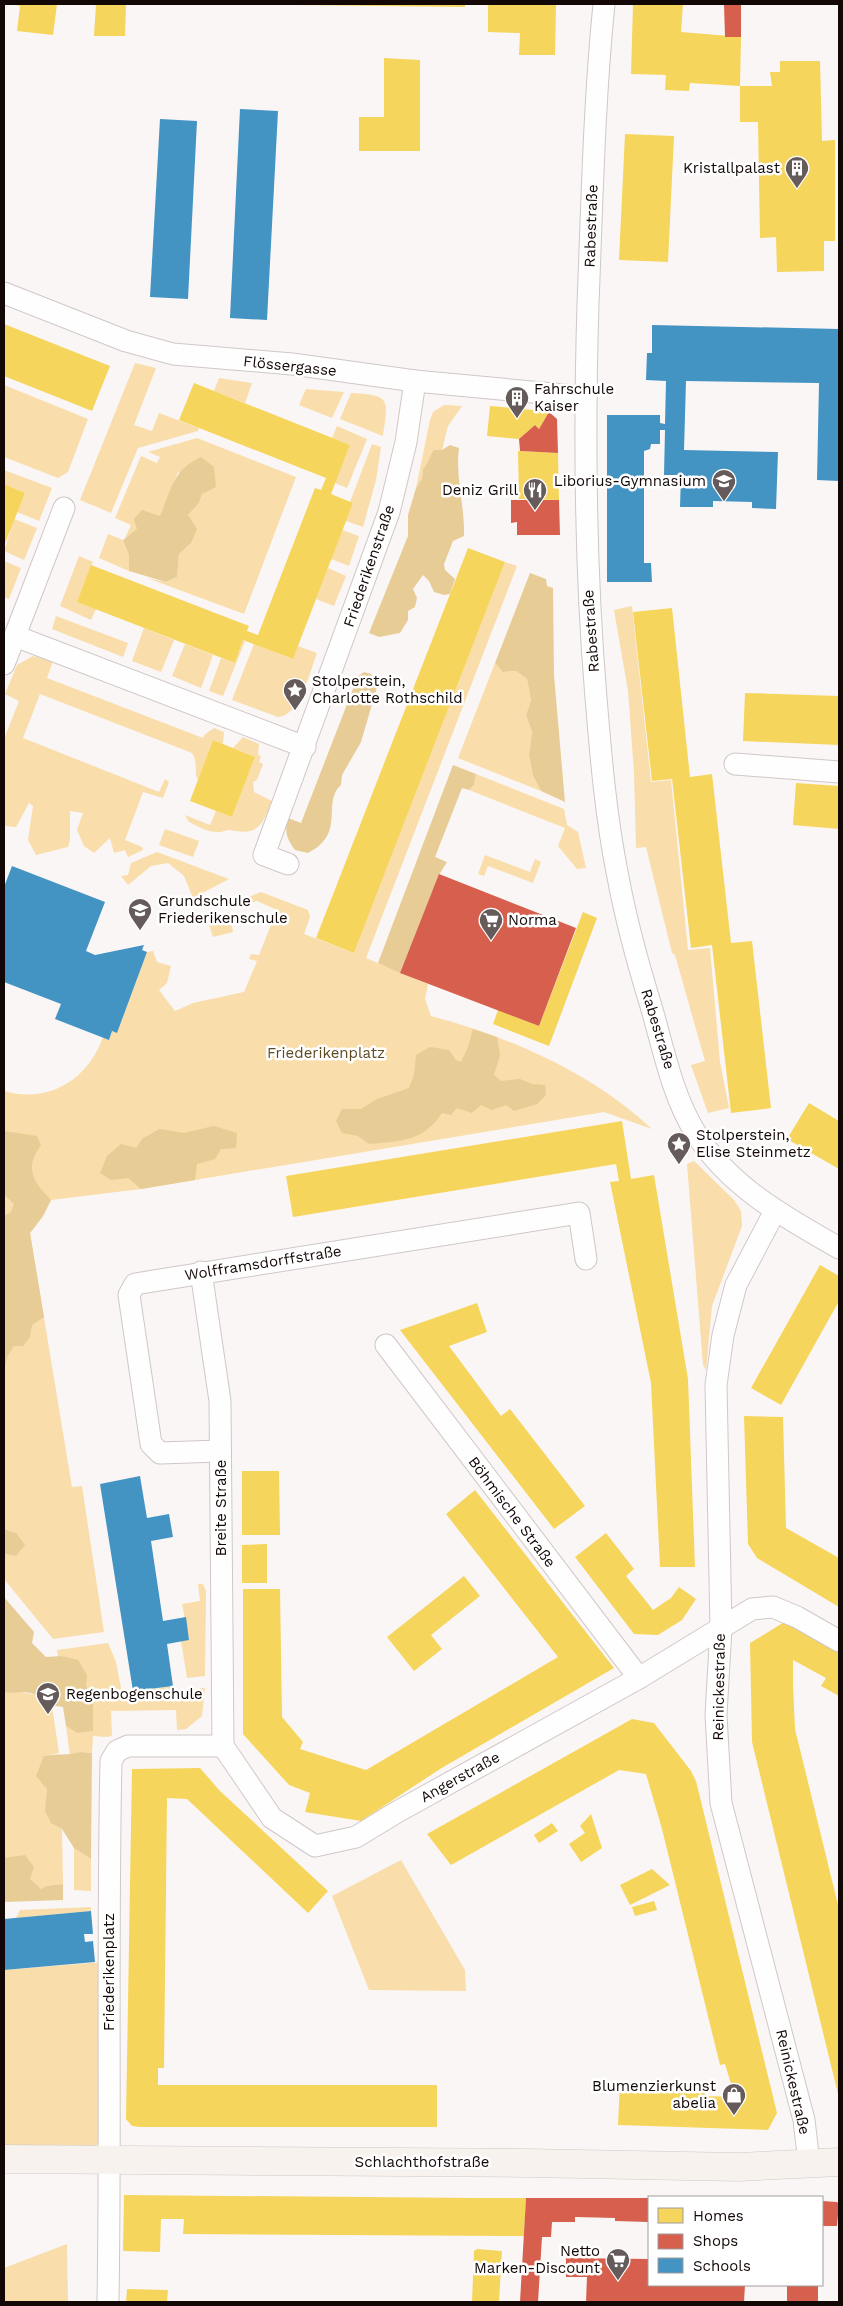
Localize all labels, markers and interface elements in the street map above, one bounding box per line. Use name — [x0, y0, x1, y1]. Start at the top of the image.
building icon: Kristallpalast — [784, 155, 810, 189]
place label: Kristallpalast — [683, 159, 781, 177]
street label: Rabestraße — [581, 184, 601, 268]
street label: Flössergasse — [242, 352, 338, 380]
place label: Fahrschule Kaiser — [534, 380, 614, 415]
building icon: Fahrschule Kaiser — [504, 385, 530, 419]
school or university icon: Liborius-Gymnasium — [711, 468, 737, 502]
place label: Liborius-Gymnasium — [554, 472, 706, 490]
restaurant icon: Deniz Grill — [522, 477, 548, 511]
place label: Deniz Grill — [442, 481, 518, 499]
street label: Friederikenstraße — [340, 502, 398, 630]
street label: Rabestraße — [579, 589, 603, 673]
place label: Stolperstein, Charlotte Rothschild — [312, 672, 463, 707]
place icon: Stolperstein, Charlotte Rothschild — [282, 677, 308, 711]
place label: Grundschule Friederikenschule — [158, 892, 288, 927]
school or university icon: Grundschule Friederikenschule — [127, 897, 153, 931]
supermarket icon: Norma — [478, 907, 504, 941]
place label: Norma — [508, 911, 557, 929]
street label: Rabestraße — [637, 987, 679, 1071]
park label: Friederikenplatz — [267, 1044, 385, 1062]
place label: Stolperstein, Elise Steinmetz — [696, 1126, 811, 1161]
place icon: Stolperstein, Elise Steinmetz — [666, 1131, 692, 1165]
street label: Wolfframsdorffstraße — [183, 1242, 343, 1284]
street label: Böhmische Straße — [465, 1453, 559, 1571]
street label: Breite Straße — [212, 1460, 230, 1556]
street label: Reinickestraße — [709, 1633, 729, 1741]
school or university icon: Regenbogenschule — [35, 1681, 61, 1715]
place label: Regenbogenschule — [66, 1685, 203, 1703]
street label: Angerstraße — [417, 1748, 503, 1806]
street label: Friederikenplatz — [100, 1913, 118, 2031]
street label: Reinickestraße — [772, 2028, 814, 2136]
place label: Blumenzierkunst abelia — [592, 2077, 717, 2112]
shop icon: Blumenzierkunst abelia — [721, 2082, 747, 2116]
street label: Schlachthofstraße — [355, 2153, 489, 2171]
legend — [648, 2196, 823, 2286]
text: Homes — [693, 2207, 744, 2225]
text: Shops — [693, 2232, 738, 2250]
place label: Netto Marken-Discount — [474, 2242, 601, 2277]
supermarket icon: Netto Marken-Discount — [605, 2247, 631, 2281]
text: Schools — [693, 2257, 751, 2275]

